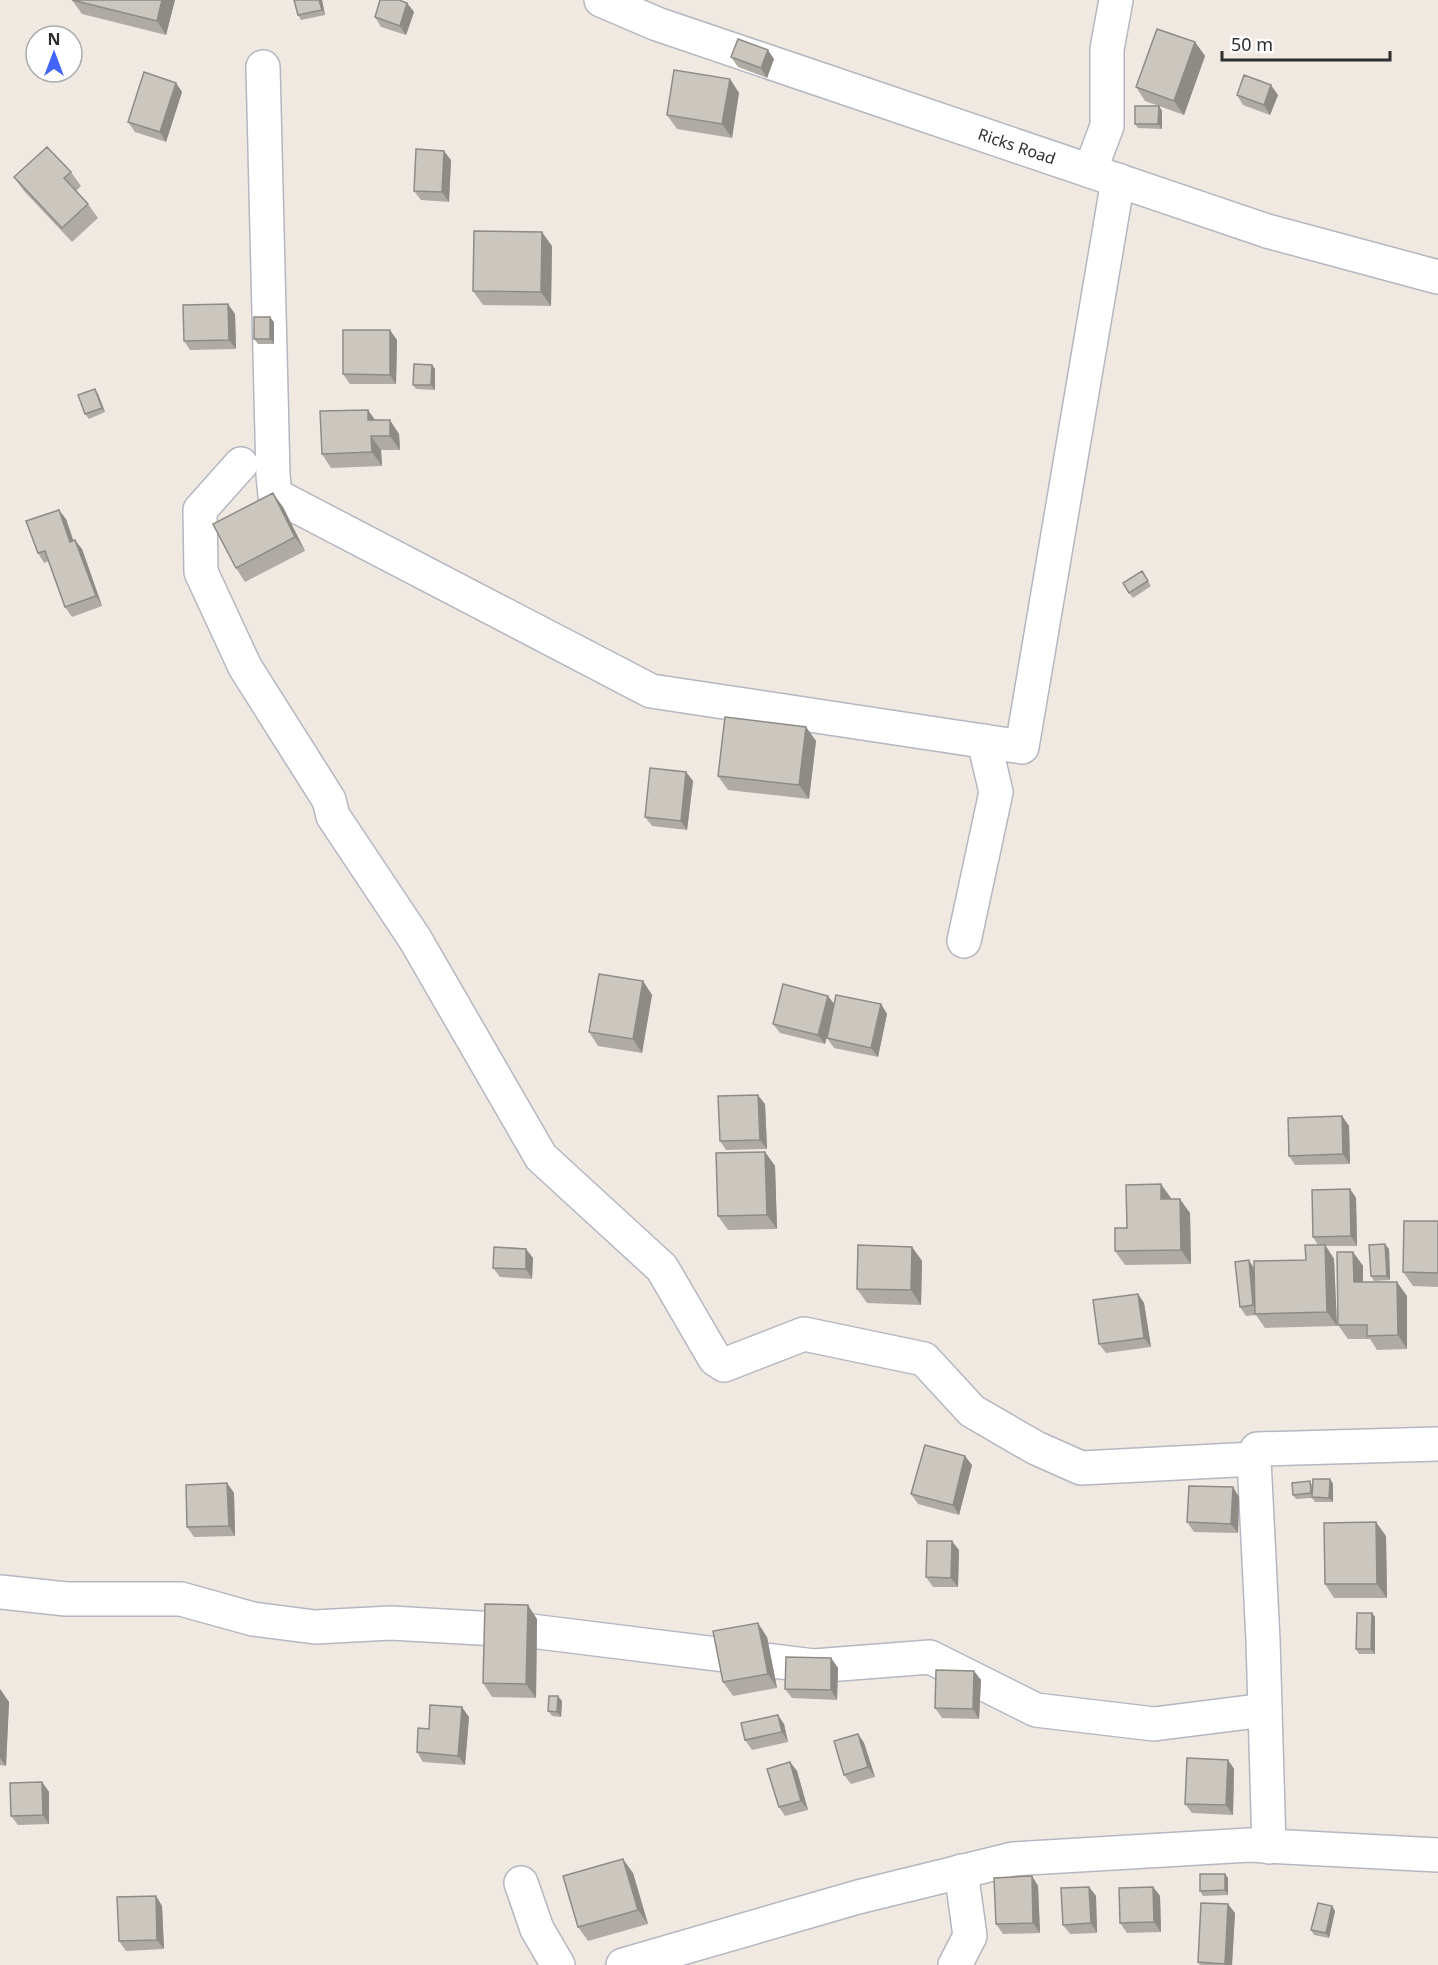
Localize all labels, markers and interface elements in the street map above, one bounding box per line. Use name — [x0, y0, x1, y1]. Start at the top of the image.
north arrow — [24, 24, 84, 84]
scale bar — [1222, 24, 1390, 62]
text: N — [47, 28, 61, 50]
text: 50 m — [1231, 32, 1273, 56]
street label: Ricks Road — [975, 123, 1059, 170]

